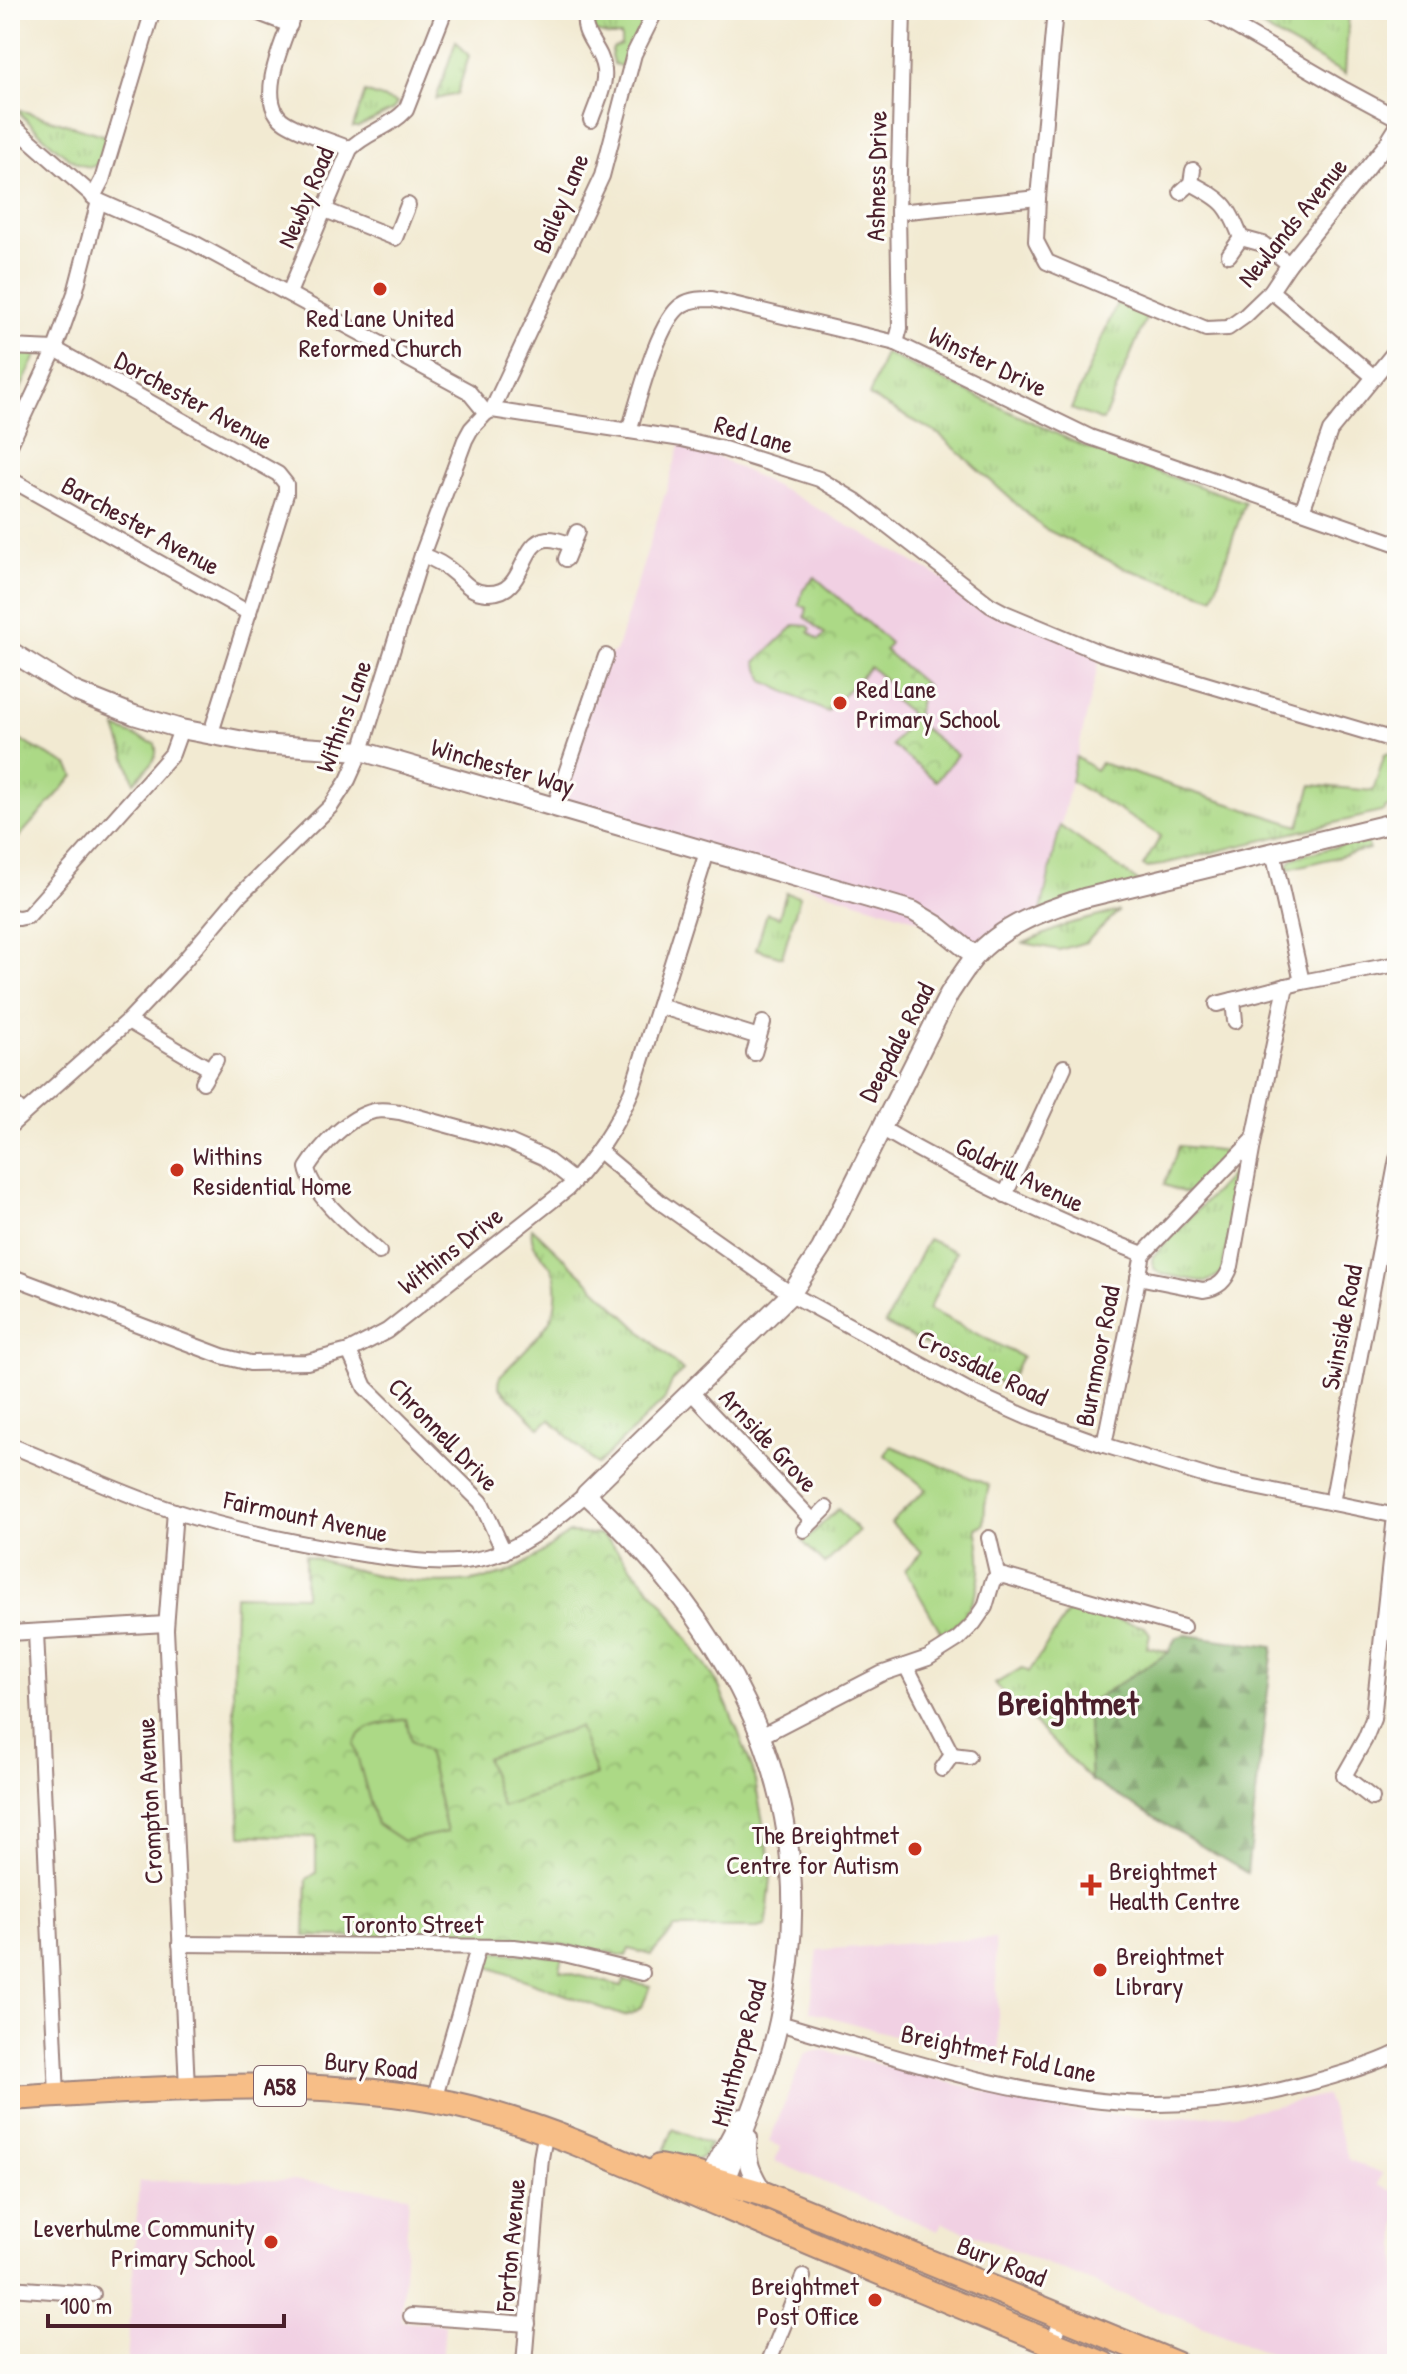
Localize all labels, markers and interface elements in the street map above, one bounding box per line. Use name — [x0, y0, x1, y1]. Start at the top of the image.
street label: Ashness Drive — [857, 110, 895, 242]
street label: Newby Road — [268, 141, 342, 253]
street label: Bailey Lane — [523, 148, 597, 258]
street label: Newlands Avenue — [1229, 150, 1355, 294]
marker: Red Lane United Reformed Church — [371, 280, 389, 298]
place label: Red Lane United Reformed Church — [299, 300, 461, 365]
street label: Winster Drive — [923, 317, 1053, 405]
street label: Dorchester Avenue — [109, 342, 279, 458]
street label: Red Lane — [711, 406, 797, 462]
street label: Barchester Avenue — [56, 467, 226, 583]
street label: Withins Lane — [307, 655, 379, 777]
place label: Red Lane Primary School — [856, 671, 1000, 736]
marker: Red Lane Primary School — [831, 694, 849, 712]
street label: Winchester Way — [427, 729, 579, 803]
street label: Deepdale Road — [850, 976, 942, 1108]
street label: Goldrill Avenue — [950, 1128, 1090, 1220]
place label: Withins Residential Home — [193, 1138, 352, 1203]
marker: Withins Residential Home — [168, 1161, 186, 1179]
street label: Withins Drive — [390, 1198, 510, 1302]
street label: Swinside Road — [1312, 1262, 1370, 1392]
street label: Burnmoor Road — [1066, 1283, 1128, 1429]
street label: Crossdale Road — [912, 1320, 1054, 1414]
street label: Chronnell Drive — [381, 1369, 507, 1499]
street label: Arnside Grove — [712, 1380, 826, 1500]
street label: Fairmount Avenue — [220, 1481, 391, 1550]
district label: Breightmet — [998, 1680, 1140, 1727]
street label: Crompton Avenue — [127, 1717, 171, 1885]
place label: The Breightmet Centre for Autism — [726, 1817, 900, 1882]
marker: The Breightmet Centre for Autism — [906, 1840, 924, 1858]
place label: Breightmet Health Centre — [1109, 1853, 1240, 1918]
marker: Breightmet Health Centre — [1080, 1874, 1102, 1896]
street label: Toronto Street — [343, 1906, 484, 1941]
place label: Breightmet Library — [1116, 1938, 1225, 2003]
marker: Breightmet Library — [1091, 1961, 1109, 1979]
street label: Milnthorpe Road — [702, 1976, 774, 2130]
street label: Breightmet Fold Lane — [898, 2015, 1100, 2091]
street label: Bury Road — [323, 2043, 419, 2087]
road number: A58 — [254, 2066, 306, 2106]
street label: Forton Avenue — [487, 2177, 533, 2314]
place label: Leverhulme Community Primary School — [34, 2210, 255, 2275]
street label: Bury Road — [952, 2227, 1052, 2295]
marker: Leverhulme Community Primary School — [262, 2233, 280, 2251]
place label: Breightmet Post Office — [751, 2268, 860, 2333]
scale bar — [48, 2278, 284, 2328]
text: 100 m — [60, 2289, 112, 2321]
marker: Breightmet Post Office — [866, 2291, 884, 2309]

